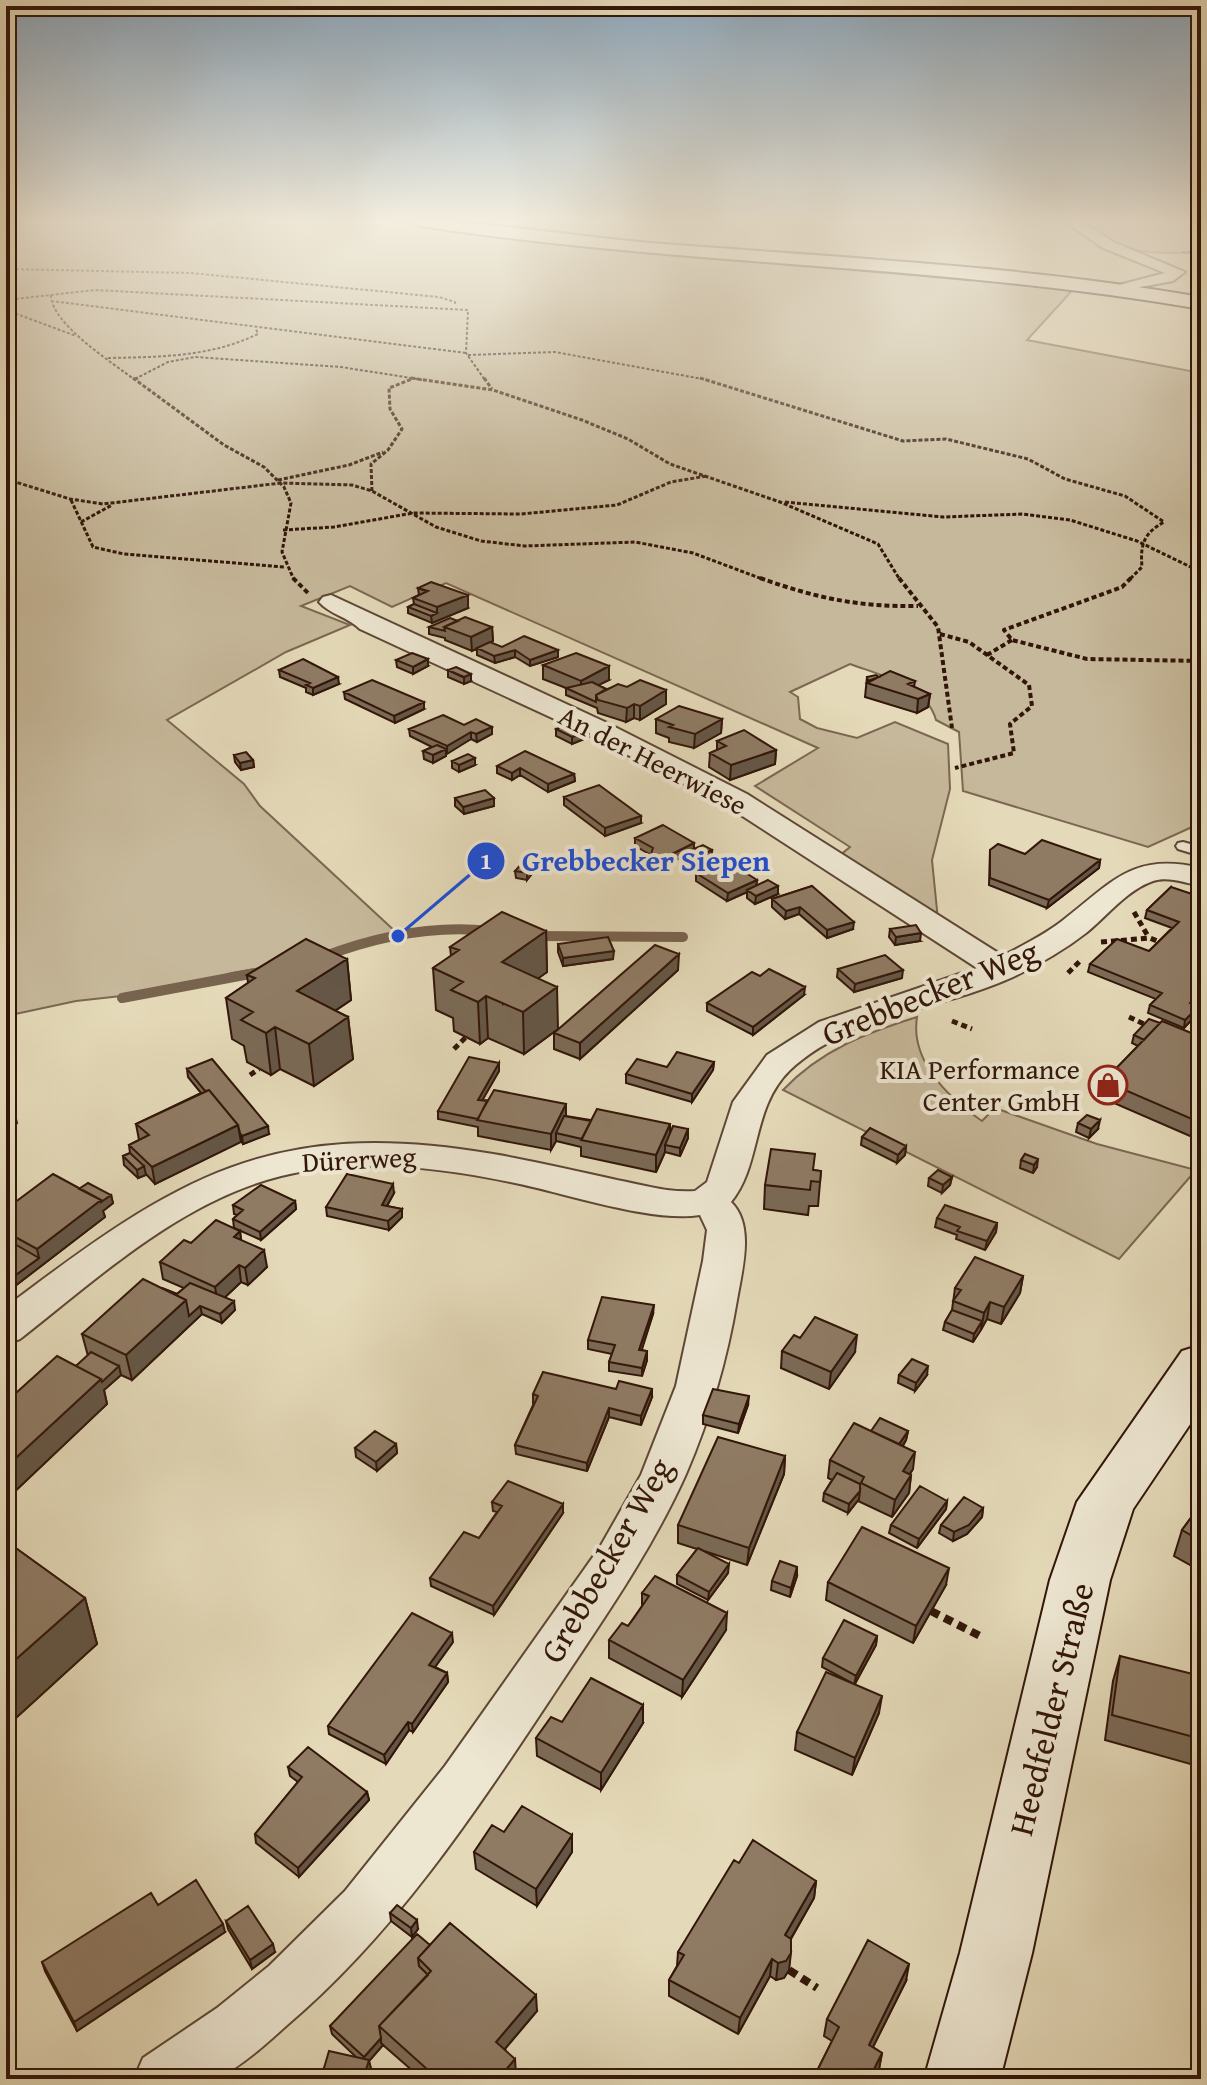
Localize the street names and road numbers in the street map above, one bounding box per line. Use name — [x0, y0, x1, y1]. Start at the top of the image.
street label: An der Heerwiese — [552, 694, 754, 825]
street label: Grebbecker Weg — [814, 926, 1046, 1057]
street label: Dürerweg — [301, 1135, 417, 1182]
street label: Grebbecker Weg — [527, 1448, 684, 1671]
street label: Heedfelder Straße — [995, 1577, 1106, 1840]

